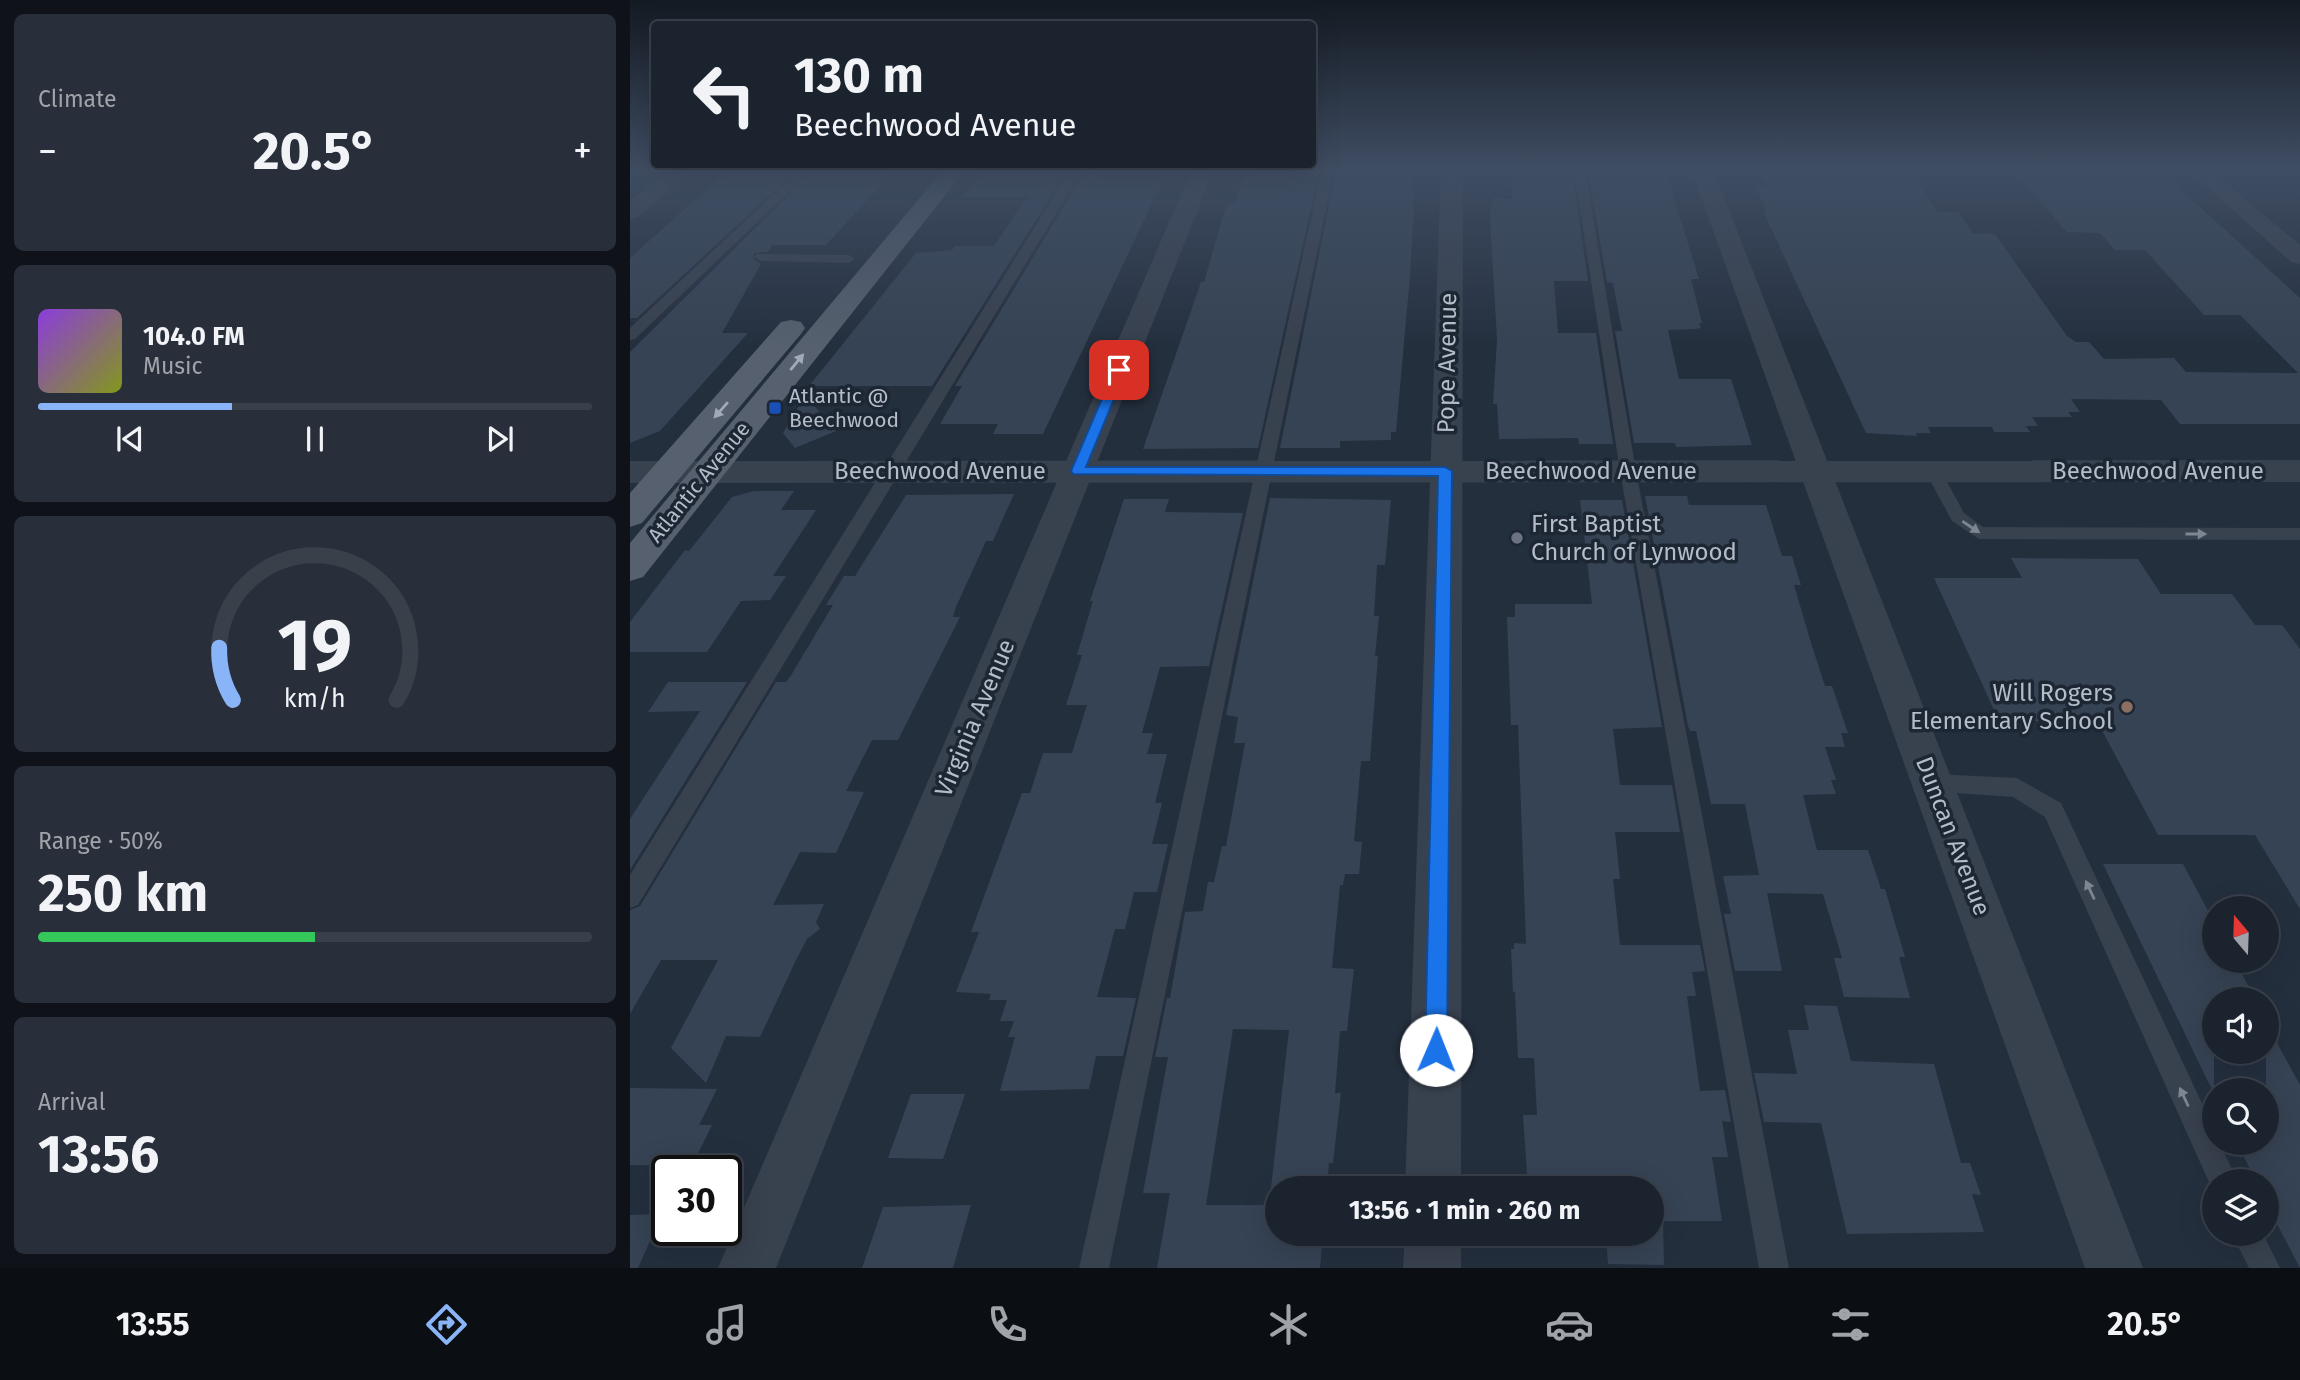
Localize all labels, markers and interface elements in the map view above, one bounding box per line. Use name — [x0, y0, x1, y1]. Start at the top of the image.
text: 130 m — [794, 46, 924, 105]
icon: left — [679, 49, 770, 140]
text: Climate — [38, 85, 117, 113]
text: Beechwood Avenue — [794, 106, 1077, 144]
text: 20.5° — [253, 120, 377, 183]
text: − — [38, 128, 57, 174]
text: + — [573, 128, 592, 174]
street label: Pope Avenue — [1432, 292, 1462, 434]
text: 104.0 FM — [143, 321, 245, 352]
pin — [1089, 340, 1149, 400]
icon: arrive — [1100, 351, 1138, 389]
text: Music — [143, 352, 203, 380]
one-way arrow — [789, 353, 804, 370]
place label: Atlantic @ Beechwood — [789, 383, 899, 433]
marker: Atlantic @ Beechwood — [767, 400, 783, 416]
one-way arrow — [713, 401, 729, 419]
street label: Atlantic Avenue — [642, 416, 756, 548]
icon: previous — [111, 420, 149, 458]
icon: pause — [296, 420, 334, 458]
icon: next — [481, 420, 519, 458]
street label: Beechwood Avenue — [834, 457, 1046, 485]
street label: Beechwood Avenue — [1485, 457, 1697, 485]
street label: Beechwood Avenue — [2052, 457, 2264, 485]
place label: First Baptist Church of Lynwood — [1531, 510, 1737, 566]
one-way arrow — [1961, 520, 1981, 533]
one-way arrow — [2185, 528, 2207, 540]
marker: First Baptist Church of Lynwood — [1509, 530, 1525, 546]
text: 19 — [278, 602, 352, 689]
street label: Virginia Avenue — [929, 635, 1021, 801]
place label: Will Rogers Elementary School — [1910, 679, 2113, 735]
text: km/h — [284, 684, 346, 714]
marker: Will Rogers Elementary School — [2119, 699, 2135, 715]
street label: Duncan Avenue — [1910, 753, 1996, 919]
text: Range · 50% — [38, 827, 163, 855]
text: 250 km — [38, 862, 208, 925]
one-way arrow — [2084, 880, 2095, 900]
north arrow — [2202, 896, 2278, 973]
map controls — [2202, 896, 2279, 1246]
button: sound — [2202, 987, 2279, 1064]
position arrow — [1399, 1013, 1473, 1087]
button: search — [2202, 1078, 2279, 1155]
one-way arrow — [2178, 1087, 2190, 1107]
text: Arrival — [38, 1088, 105, 1116]
text: 13:56 — [38, 1123, 159, 1186]
speed limit sign: 30 — [651, 1155, 742, 1246]
button: layers — [2202, 1169, 2279, 1246]
text: 13:56 · 1 min · 260 m — [1349, 1195, 1580, 1226]
icon: directions — [422, 1300, 471, 1349]
icon: music — [702, 1300, 751, 1349]
icon: phone — [983, 1300, 1032, 1349]
icon: climate — [1264, 1300, 1313, 1349]
icon: car — [1545, 1300, 1594, 1349]
icon: filters — [1826, 1300, 1875, 1349]
text: 13:55 — [116, 1305, 190, 1343]
text: 20.5° — [2107, 1305, 2184, 1343]

